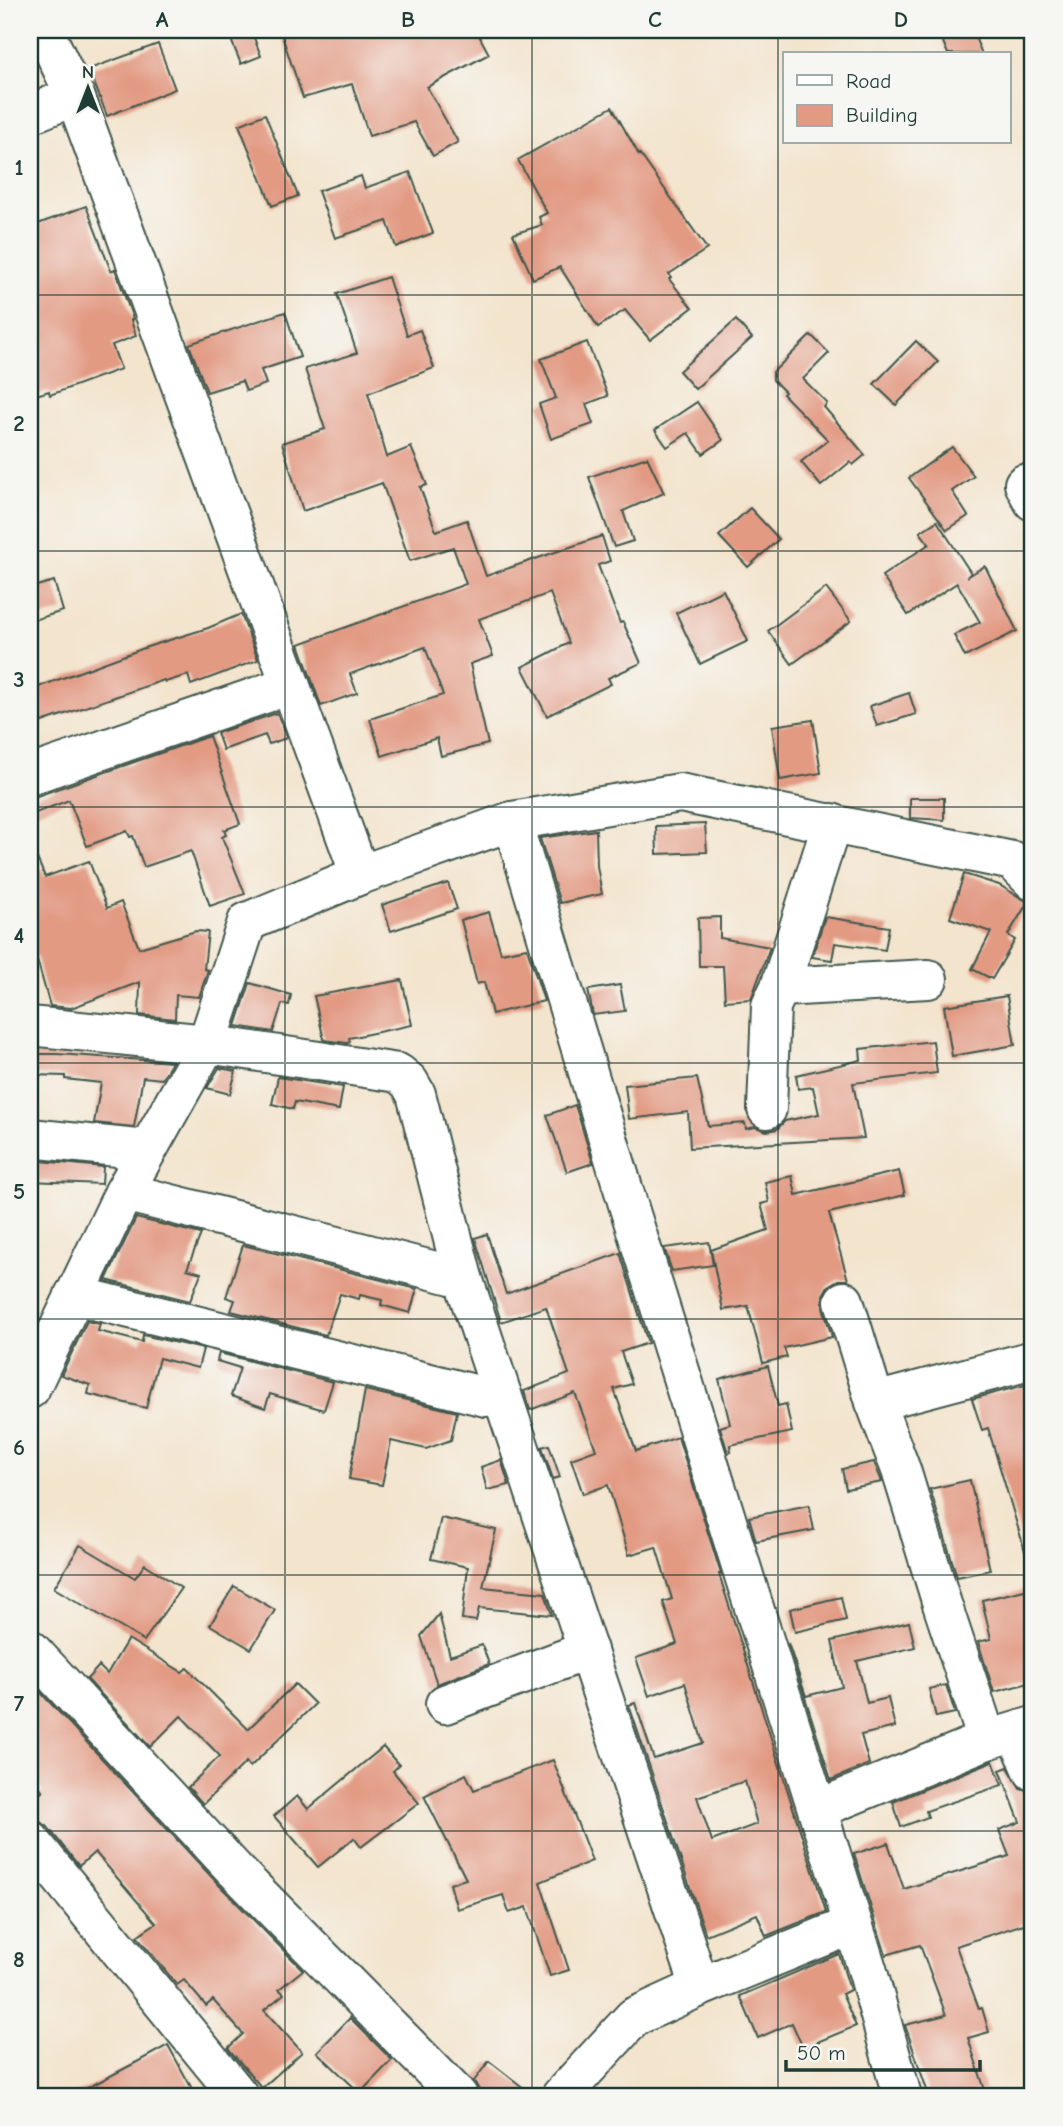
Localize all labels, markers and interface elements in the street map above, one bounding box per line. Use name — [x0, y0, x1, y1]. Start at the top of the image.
text: A — [156, 6, 169, 33]
text: B — [401, 6, 415, 33]
text: C — [648, 6, 662, 33]
text: D — [894, 6, 908, 33]
north arrow — [52, 52, 122, 122]
legend — [783, 52, 1010, 144]
text: N — [82, 61, 94, 83]
text: Road — [846, 69, 891, 93]
text: Building — [846, 103, 918, 127]
text: 1 — [14, 154, 24, 181]
text: 2 — [13, 410, 25, 437]
text: 3 — [13, 666, 25, 693]
text: 4 — [14, 922, 25, 949]
text: 5 — [13, 1178, 25, 1205]
text: 6 — [13, 1434, 25, 1461]
text: 7 — [14, 1690, 25, 1717]
text: 8 — [13, 1946, 25, 1973]
scale bar — [786, 2028, 981, 2072]
text: 50 m — [797, 2041, 846, 2065]

